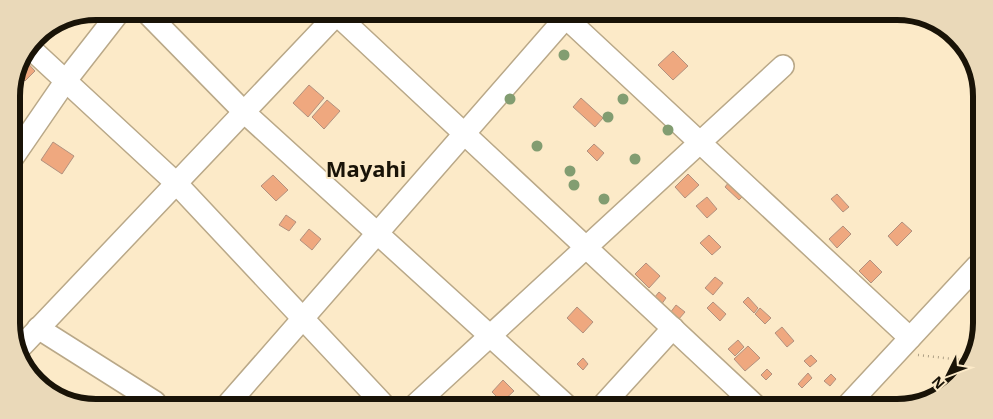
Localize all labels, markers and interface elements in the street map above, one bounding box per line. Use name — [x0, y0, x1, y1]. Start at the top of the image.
district label: Mayahi — [326, 153, 406, 183]
north arrow — [923, 349, 973, 399]
text: N — [927, 372, 949, 394]

